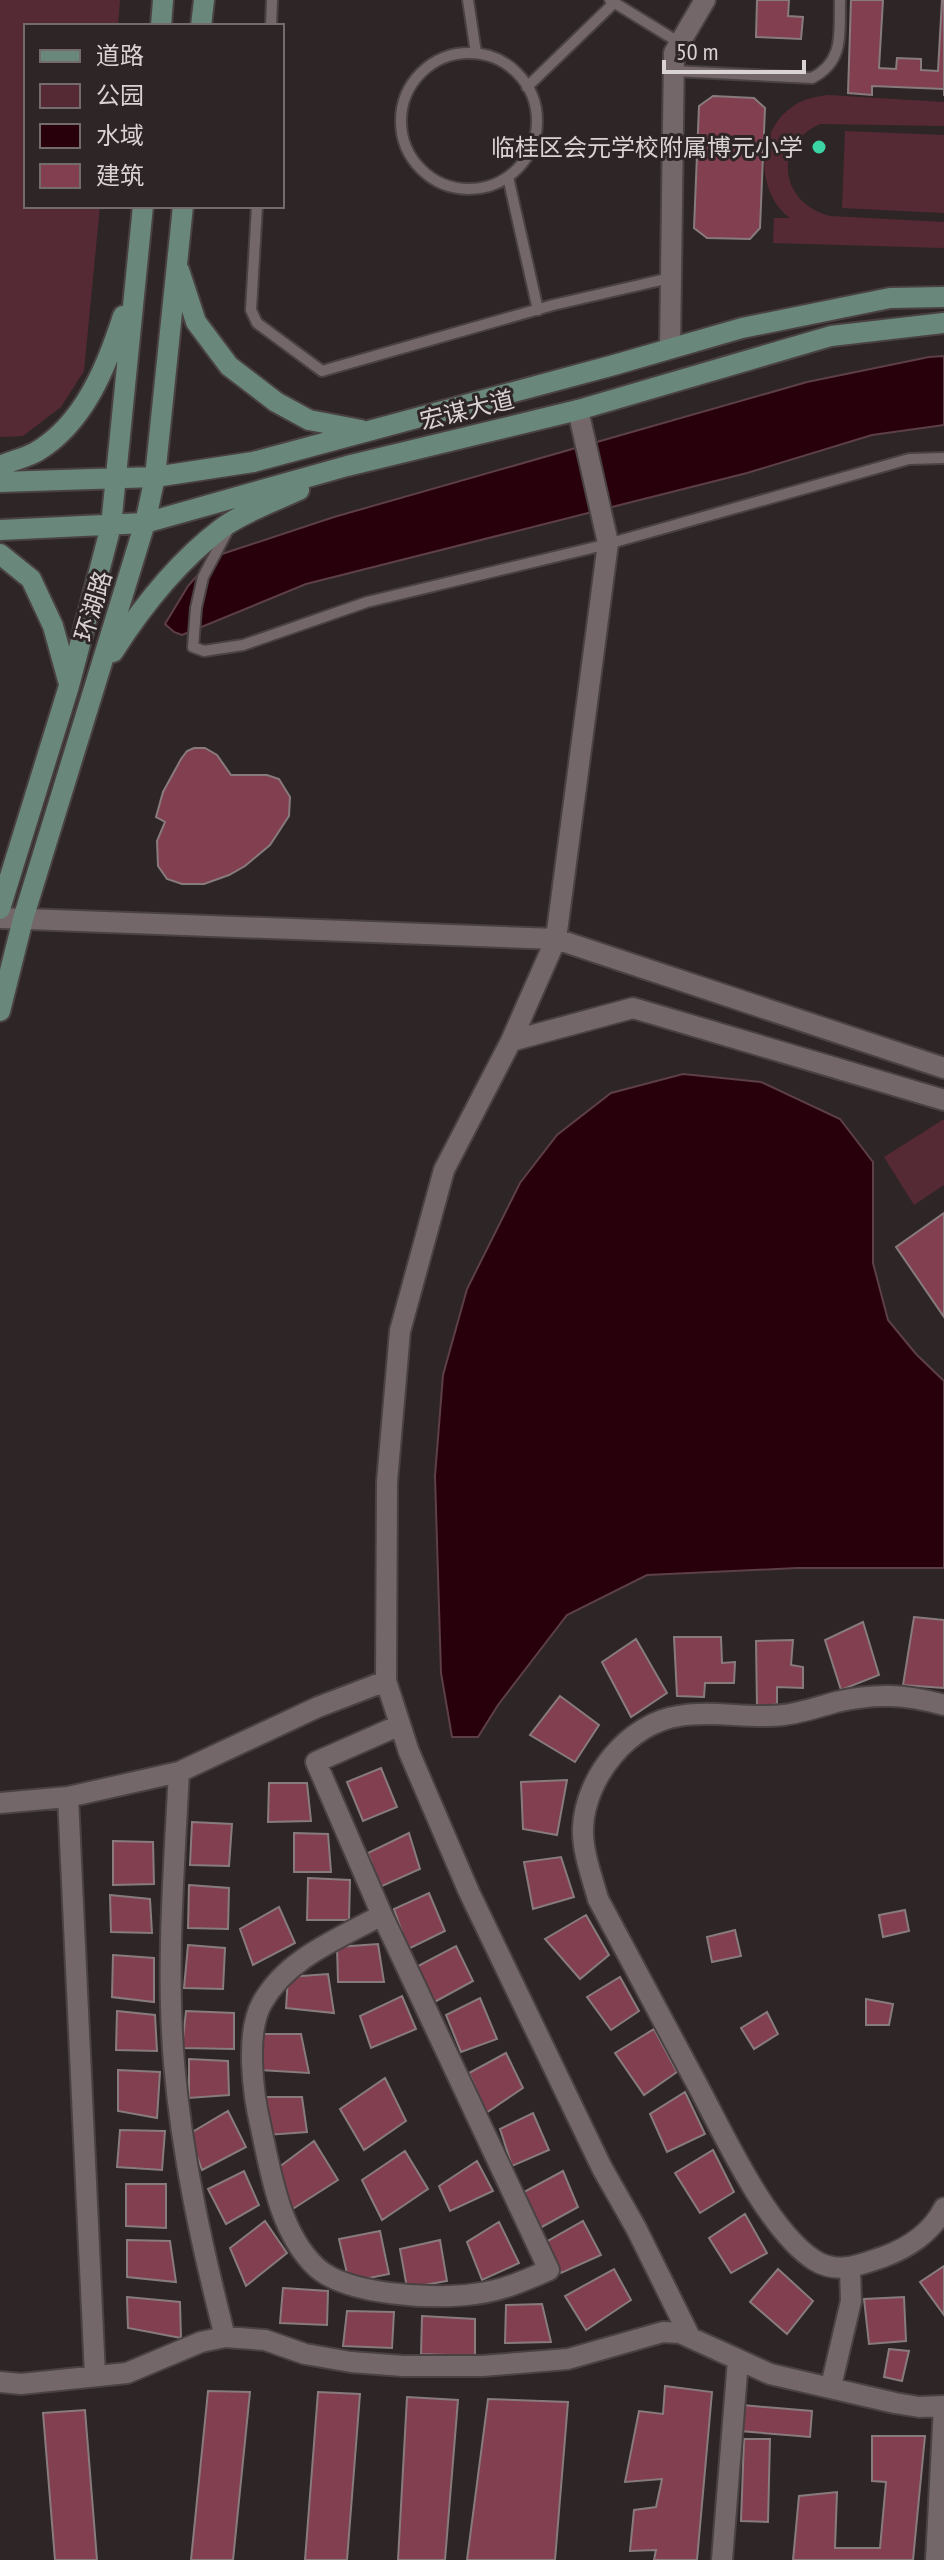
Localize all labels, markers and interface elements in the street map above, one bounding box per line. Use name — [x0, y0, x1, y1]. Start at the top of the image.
legend — [24, 24, 284, 208]
scale bar — [664, 24, 804, 74]
text: 50 m — [676, 36, 718, 67]
text: 道路 — [96, 40, 144, 71]
text: 公园 — [96, 80, 144, 111]
text: 水域 — [96, 120, 144, 151]
place label: 临桂区会元学校附属博元小学 — [491, 132, 803, 163]
marker: 临桂区会元学校附属博元小学 — [810, 138, 828, 156]
text: 建筑 — [96, 160, 144, 191]
street label: 宏谋大道 — [417, 383, 517, 437]
street label: 环湖路 — [68, 567, 118, 645]

